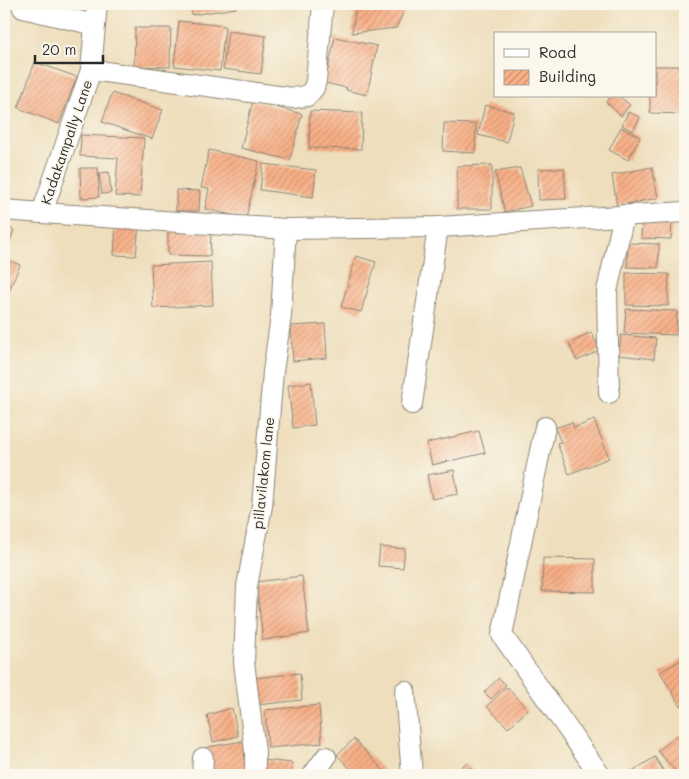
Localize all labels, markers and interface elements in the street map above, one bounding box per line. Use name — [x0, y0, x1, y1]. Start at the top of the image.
scale bar — [35, 32, 102, 64]
legend — [494, 32, 656, 98]
text: 20 m — [42, 39, 76, 59]
text: Road — [539, 42, 576, 62]
text: Building — [539, 66, 596, 86]
street label: Kadakampally Lane — [36, 77, 96, 207]
street label: pillavilakom lane — [248, 416, 278, 530]

